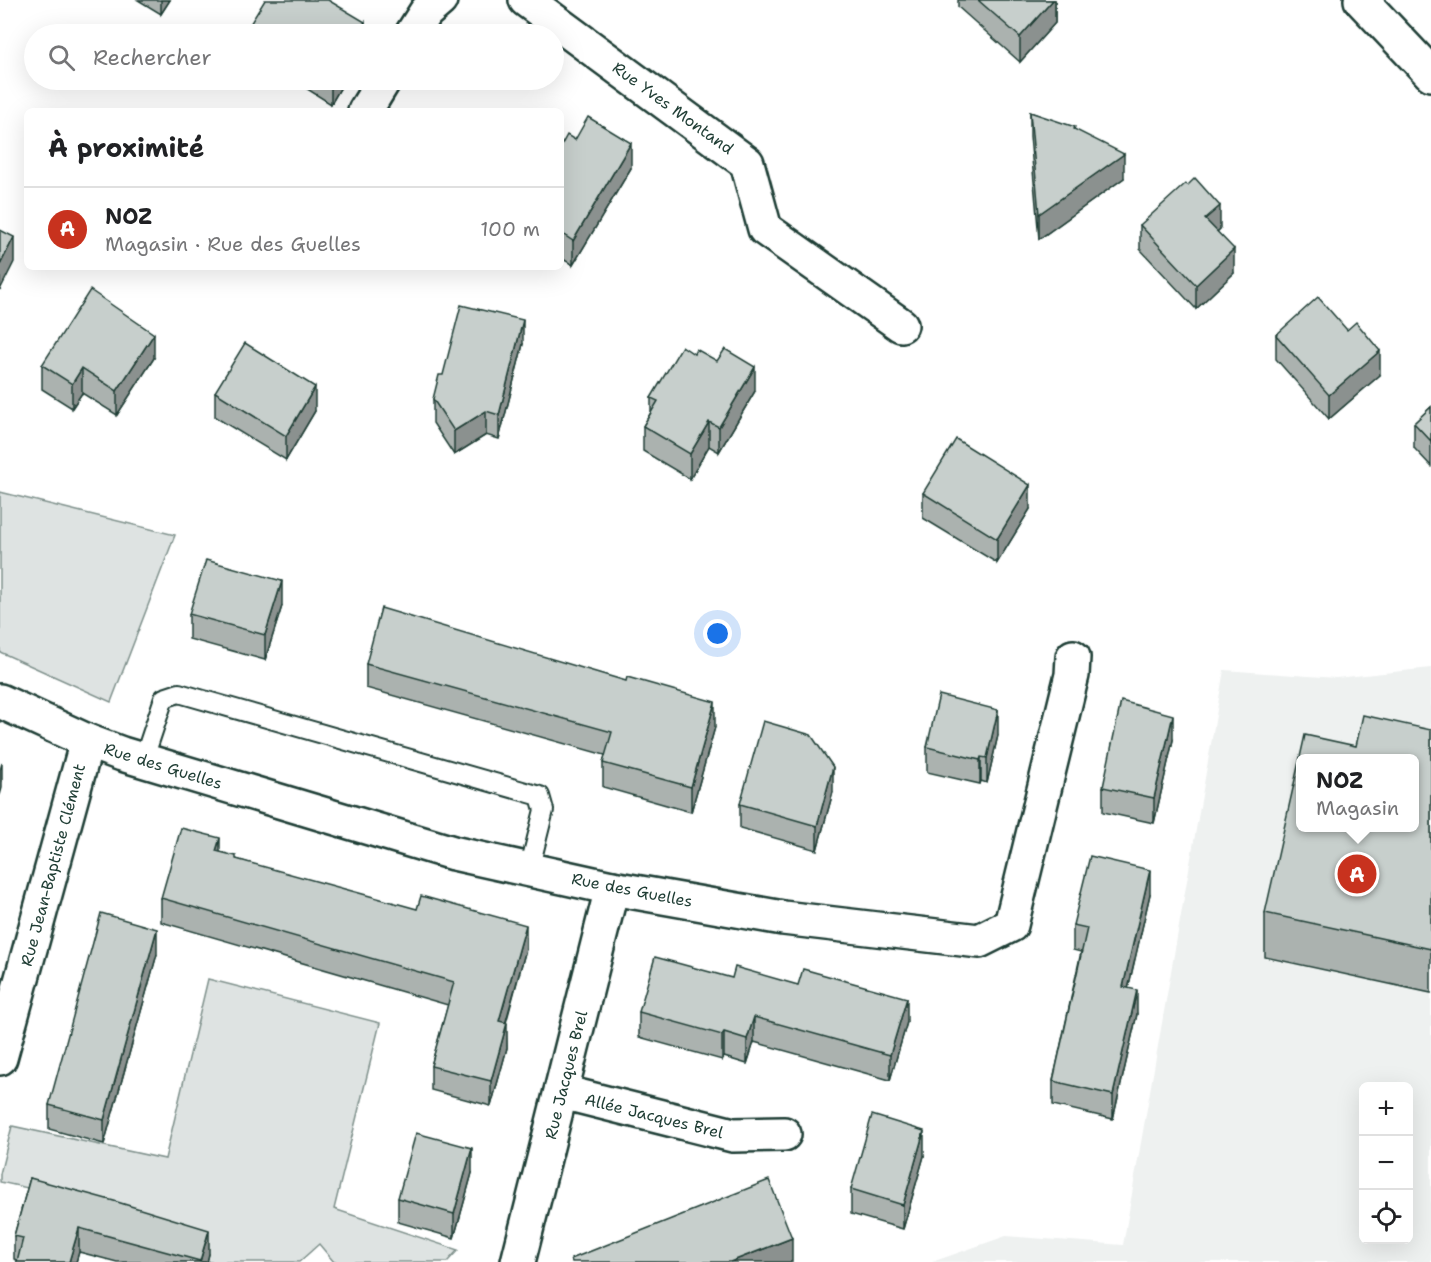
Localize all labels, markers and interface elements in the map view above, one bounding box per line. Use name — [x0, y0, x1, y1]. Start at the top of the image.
search box — [24, 24, 564, 90]
icon: search — [45, 41, 78, 74]
text: Rechercher — [93, 43, 212, 72]
street label: Rue Yves Montand — [608, 57, 738, 159]
text: À proximité — [48, 130, 204, 165]
text: NOZ — [105, 202, 152, 231]
text: A — [60, 216, 75, 242]
text: 100 m — [480, 216, 540, 242]
text: Magasin · Rue des Guelles — [105, 231, 361, 257]
your location — [703, 619, 732, 648]
street label: Rue des Guelles — [101, 738, 225, 794]
popup — [1296, 754, 1419, 832]
street label: Rue Jean-Baptiste Clément — [16, 761, 90, 969]
text: NOZ — [1316, 766, 1363, 795]
text: Magasin — [1316, 795, 1399, 821]
pin: A — [1338, 852, 1376, 896]
street label: Rue des Guelles — [570, 868, 694, 912]
street label: Rue Jacques Brel — [540, 1008, 592, 1142]
map controls — [1359, 1082, 1413, 1244]
button: + — [1359, 1082, 1413, 1136]
street label: Allée Jacques Brel — [583, 1089, 726, 1143]
button: − — [1359, 1136, 1413, 1190]
button: locate — [1359, 1190, 1413, 1244]

